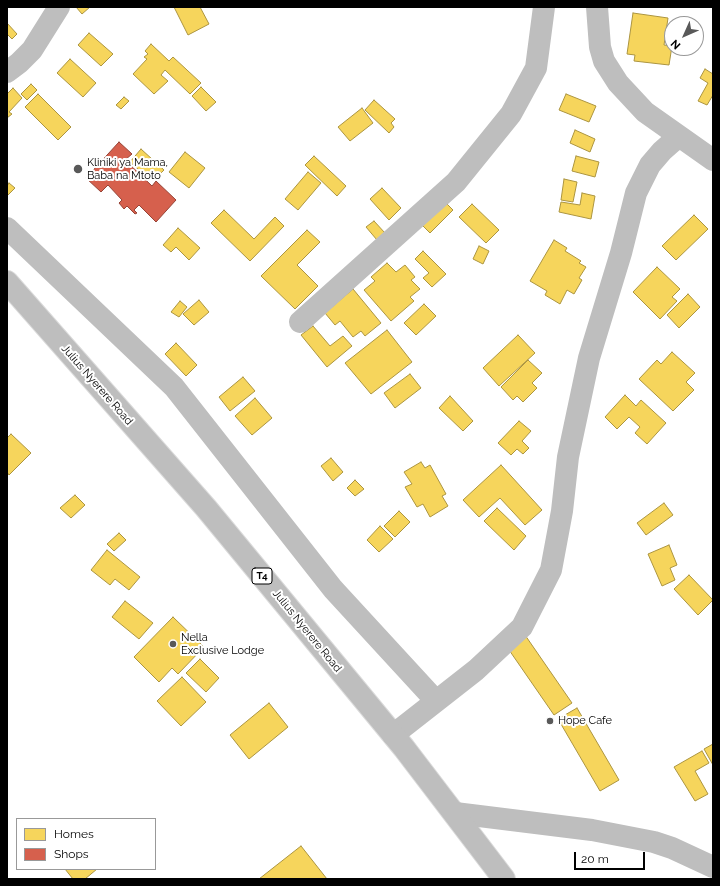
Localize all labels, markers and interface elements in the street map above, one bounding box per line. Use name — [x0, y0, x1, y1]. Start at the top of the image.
north arrow — [664, 16, 704, 56]
text: N — [668, 37, 683, 52]
place label: Kliniki ya Mama, Baba na Mtoto — [87, 156, 168, 182]
marker: Kliniki ya Mama, Baba na Mtoto — [72, 163, 84, 175]
street label: Julius Nyerere Road — [59, 342, 135, 428]
road number: T4 — [252, 568, 272, 584]
street label: Julius Nyerere Road — [270, 587, 344, 675]
place label: Nella Exclusive Lodge — [181, 631, 264, 657]
marker: Nella Exclusive Lodge — [168, 639, 178, 649]
place label: Hope Cafe — [558, 714, 612, 728]
marker: Hope Cafe — [545, 716, 555, 726]
legend — [16, 818, 156, 870]
text: Homes — [54, 827, 94, 841]
scale bar — [576, 844, 647, 870]
text: Shops — [54, 847, 89, 861]
text: 20 m — [581, 852, 609, 866]

